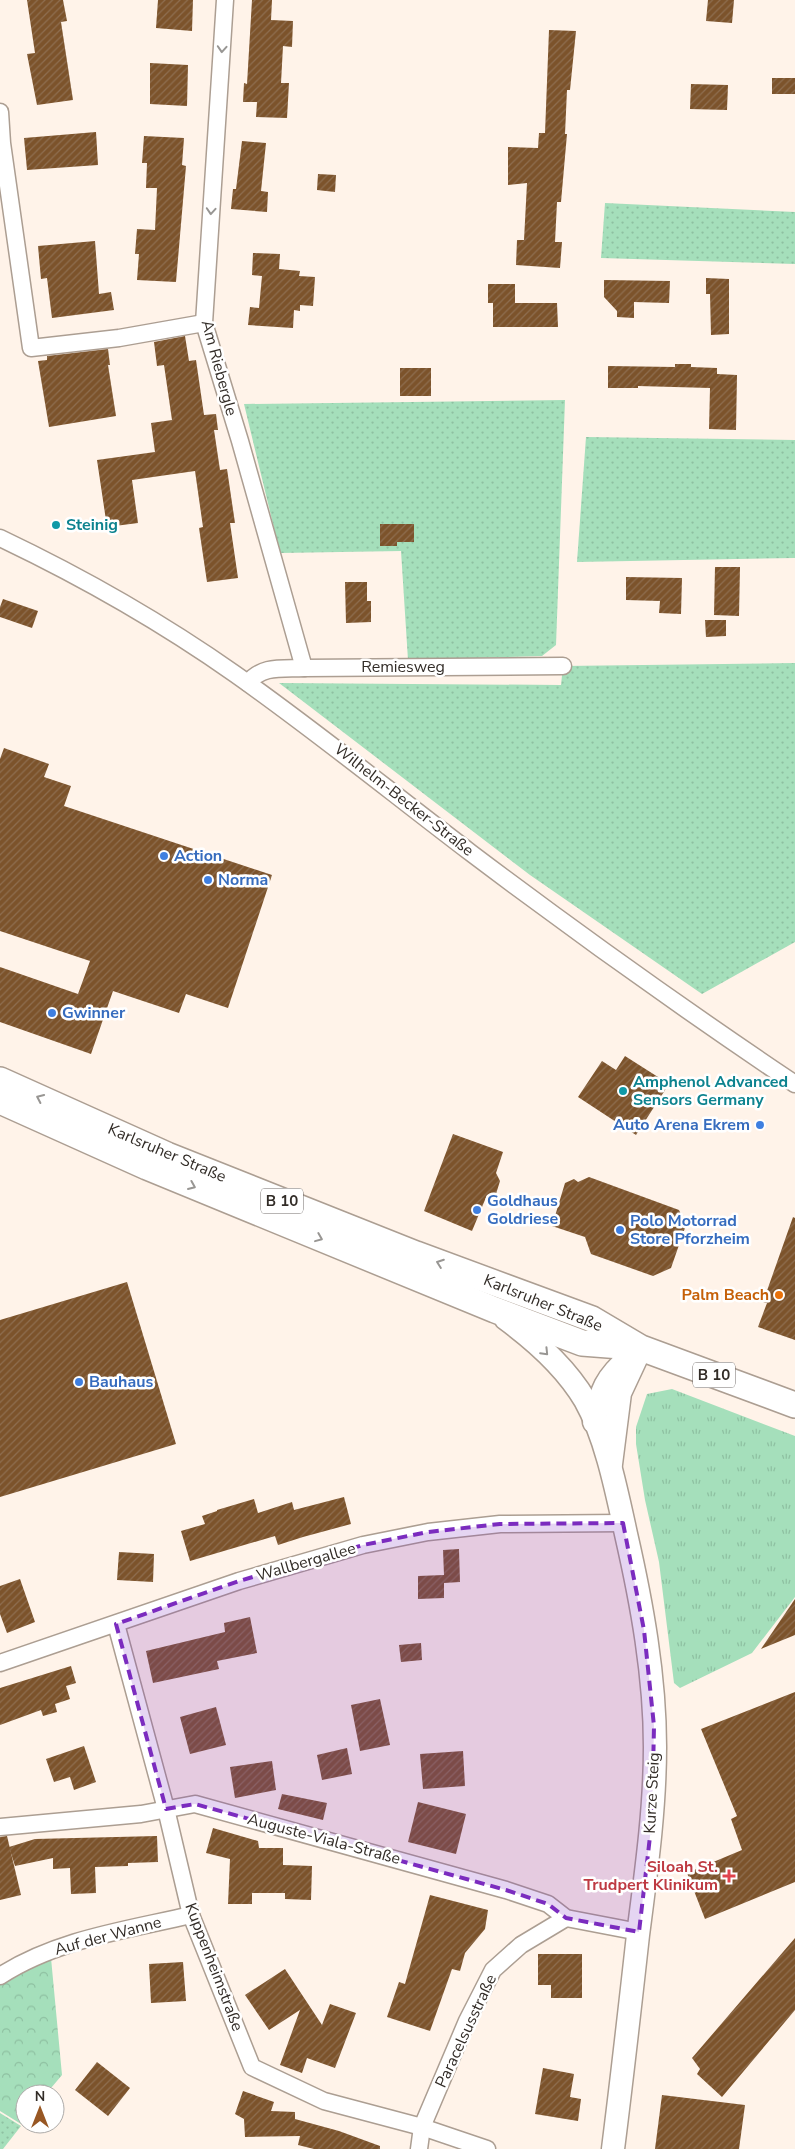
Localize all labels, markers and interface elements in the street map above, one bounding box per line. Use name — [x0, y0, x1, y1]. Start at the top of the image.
one-way arrow — [217, 45, 228, 53]
one-way arrow — [206, 207, 217, 215]
street label: Am Riebergle — [196, 318, 242, 418]
place label: Steinig — [66, 514, 118, 536]
marker: Steinig — [50, 519, 62, 531]
street label: Remiesweg — [361, 656, 445, 678]
street label: Wilhelm-Becker-Straße — [330, 738, 478, 862]
place label: Action — [174, 845, 222, 867]
marker: Action — [158, 850, 170, 862]
place label: Norma — [218, 869, 268, 891]
marker: Norma — [202, 874, 214, 886]
place label: Gwinner — [62, 1002, 126, 1024]
marker: Gwinner — [46, 1007, 58, 1019]
place label: Amphenol Advanced Sensors Germany — [633, 1071, 788, 1111]
marker: Amphenol Advanced Sensors Germany — [617, 1085, 629, 1097]
one-way arrow — [36, 1094, 45, 1105]
place label: Auto Arena Ekrem — [613, 1114, 750, 1136]
street label: Karlsruher Straße — [104, 1118, 230, 1188]
marker: Auto Arena Ekrem — [754, 1119, 766, 1131]
one-way arrow — [187, 1179, 196, 1190]
road number: B 10 — [261, 1188, 303, 1214]
place label: Goldhaus Goldriese — [487, 1190, 558, 1230]
marker: Goldhaus Goldriese — [471, 1204, 483, 1216]
place label: Polo Motorrad Store Pforzheim — [630, 1210, 750, 1250]
marker: Polo Motorrad Store Pforzheim — [614, 1224, 626, 1236]
one-way arrow — [314, 1232, 323, 1242]
one-way arrow — [436, 1259, 445, 1269]
street label: Karlsruher Straße — [480, 1269, 606, 1337]
place label: Palm Beach — [681, 1284, 769, 1306]
marker: Palm Beach — [773, 1289, 785, 1301]
one-way arrow — [539, 1347, 548, 1356]
road number: B 10 — [693, 1362, 735, 1388]
place label: Bauhaus — [89, 1371, 153, 1393]
marker: Bauhaus — [73, 1376, 85, 1388]
street label: Wallbergallee — [254, 1537, 358, 1587]
street label: Kurze Steig — [639, 1752, 665, 1834]
street label: Auguste-Viala-Straße — [245, 1808, 403, 1870]
place label: Siloah St. Trudpert Klinikum — [584, 1856, 718, 1896]
marker: Siloah St. Trudpert Klinikum — [722, 1869, 736, 1883]
street label: Kuppenheimstraße — [179, 1900, 249, 2034]
street label: Auf der Wanne — [52, 1911, 164, 1961]
street label: Paracelsusstraße — [430, 1971, 502, 2091]
north arrow — [15, 2084, 65, 2134]
text: N — [35, 2087, 45, 2106]

